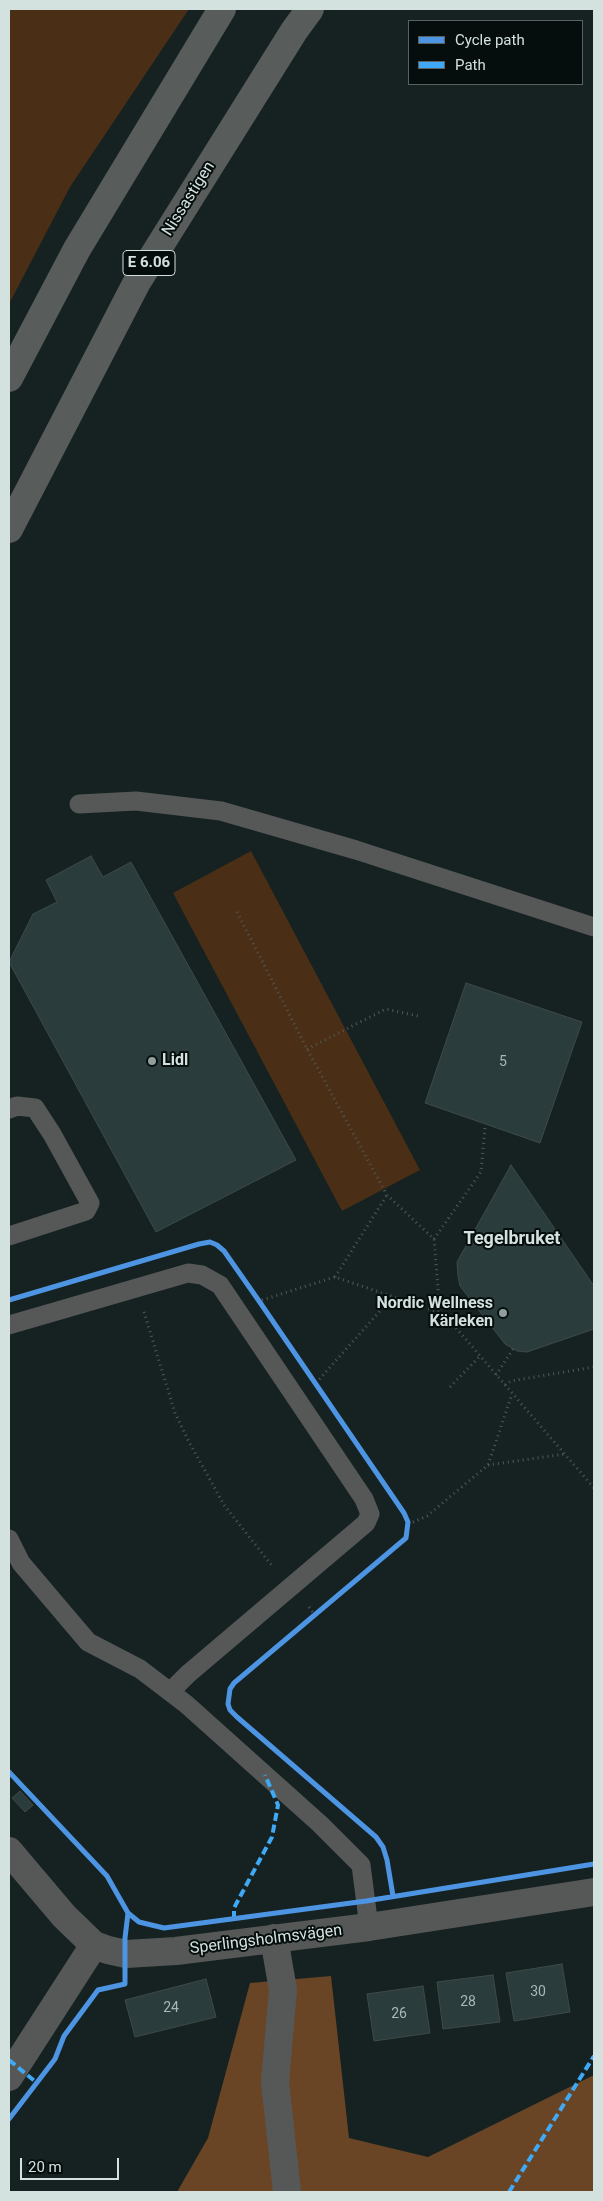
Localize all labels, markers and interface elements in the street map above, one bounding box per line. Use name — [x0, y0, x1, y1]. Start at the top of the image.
legend — [408, 20, 583, 85]
text: Cycle path — [455, 31, 525, 49]
text: Path — [455, 56, 486, 74]
street label: Nissastigen — [159, 158, 219, 240]
road number: E 6.06 — [123, 250, 175, 276]
place label: Lidl — [162, 1051, 188, 1071]
house number: 5 — [499, 1054, 507, 1070]
marker: Lidl — [146, 1055, 158, 1067]
district label: Tegelbruket — [464, 1228, 560, 1250]
place label: Nordic Wellness Kärleken — [376, 1294, 493, 1332]
marker: Nordic Wellness Kärleken — [497, 1307, 509, 1319]
street label: Sperlingsholmsvägen — [189, 1921, 343, 1959]
house number: 30 — [530, 1984, 546, 2000]
house number: 28 — [460, 1994, 476, 2010]
house number: 24 — [163, 2000, 179, 2016]
house number: 26 — [391, 2006, 407, 2022]
scale bar — [22, 2148, 121, 2180]
text: 20 m — [28, 2158, 62, 2176]

